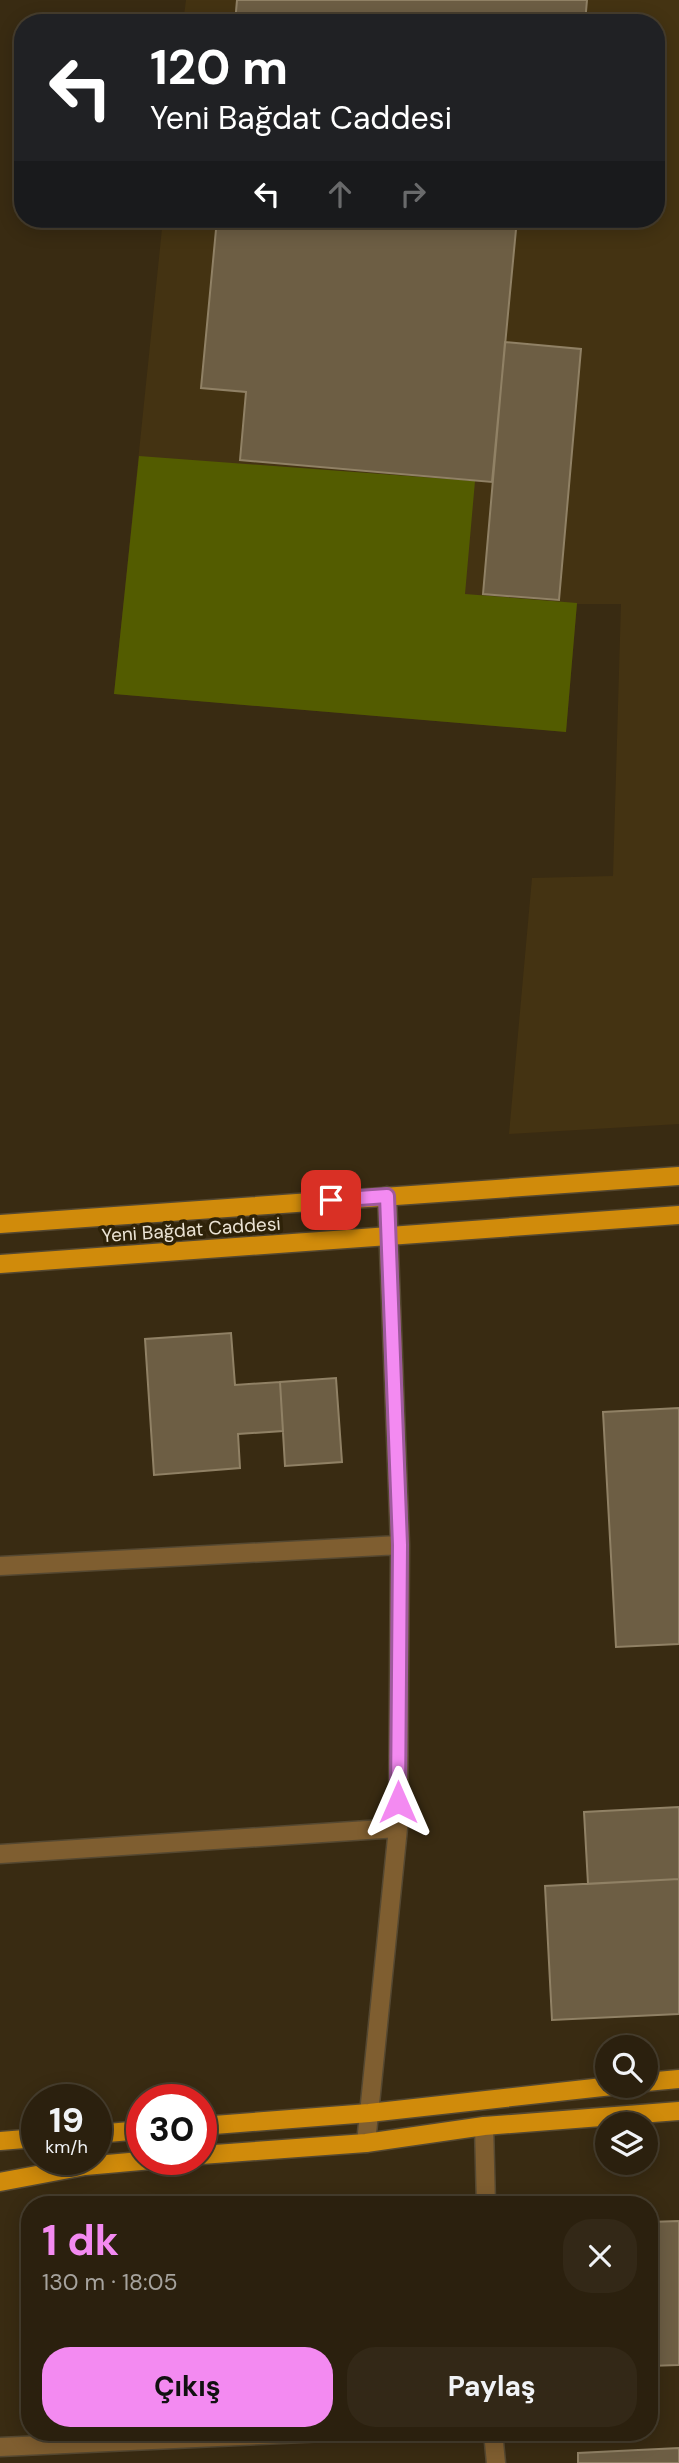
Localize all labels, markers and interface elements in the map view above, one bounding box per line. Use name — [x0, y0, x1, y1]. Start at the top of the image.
text: 120 m — [150, 35, 288, 99]
icon: left — [35, 42, 126, 133]
text: Yeni Bağdat Caddesi — [150, 97, 452, 139]
icon: left — [248, 175, 286, 213]
icon: ahead — [321, 175, 359, 213]
icon: right — [394, 175, 432, 213]
pin — [301, 1170, 361, 1230]
icon: arrive — [312, 1181, 350, 1219]
street label: Yeni Bağdat Caddesi — [101, 1211, 281, 1248]
position arrow — [361, 1765, 435, 1839]
map controls — [595, 2035, 658, 2175]
button: search — [595, 2035, 658, 2098]
speed limit sign: 30 — [126, 2084, 217, 2175]
text: 19 — [49, 2097, 84, 2143]
button: layers — [595, 2112, 658, 2175]
text: km/h — [45, 2135, 88, 2159]
text: 1 dk — [42, 2213, 119, 2268]
button: close — [563, 2219, 637, 2293]
text: 130 m · 18:05 — [42, 2267, 177, 2297]
button: Çıkış — [42, 2347, 333, 2427]
button: Paylaş — [347, 2347, 637, 2427]

